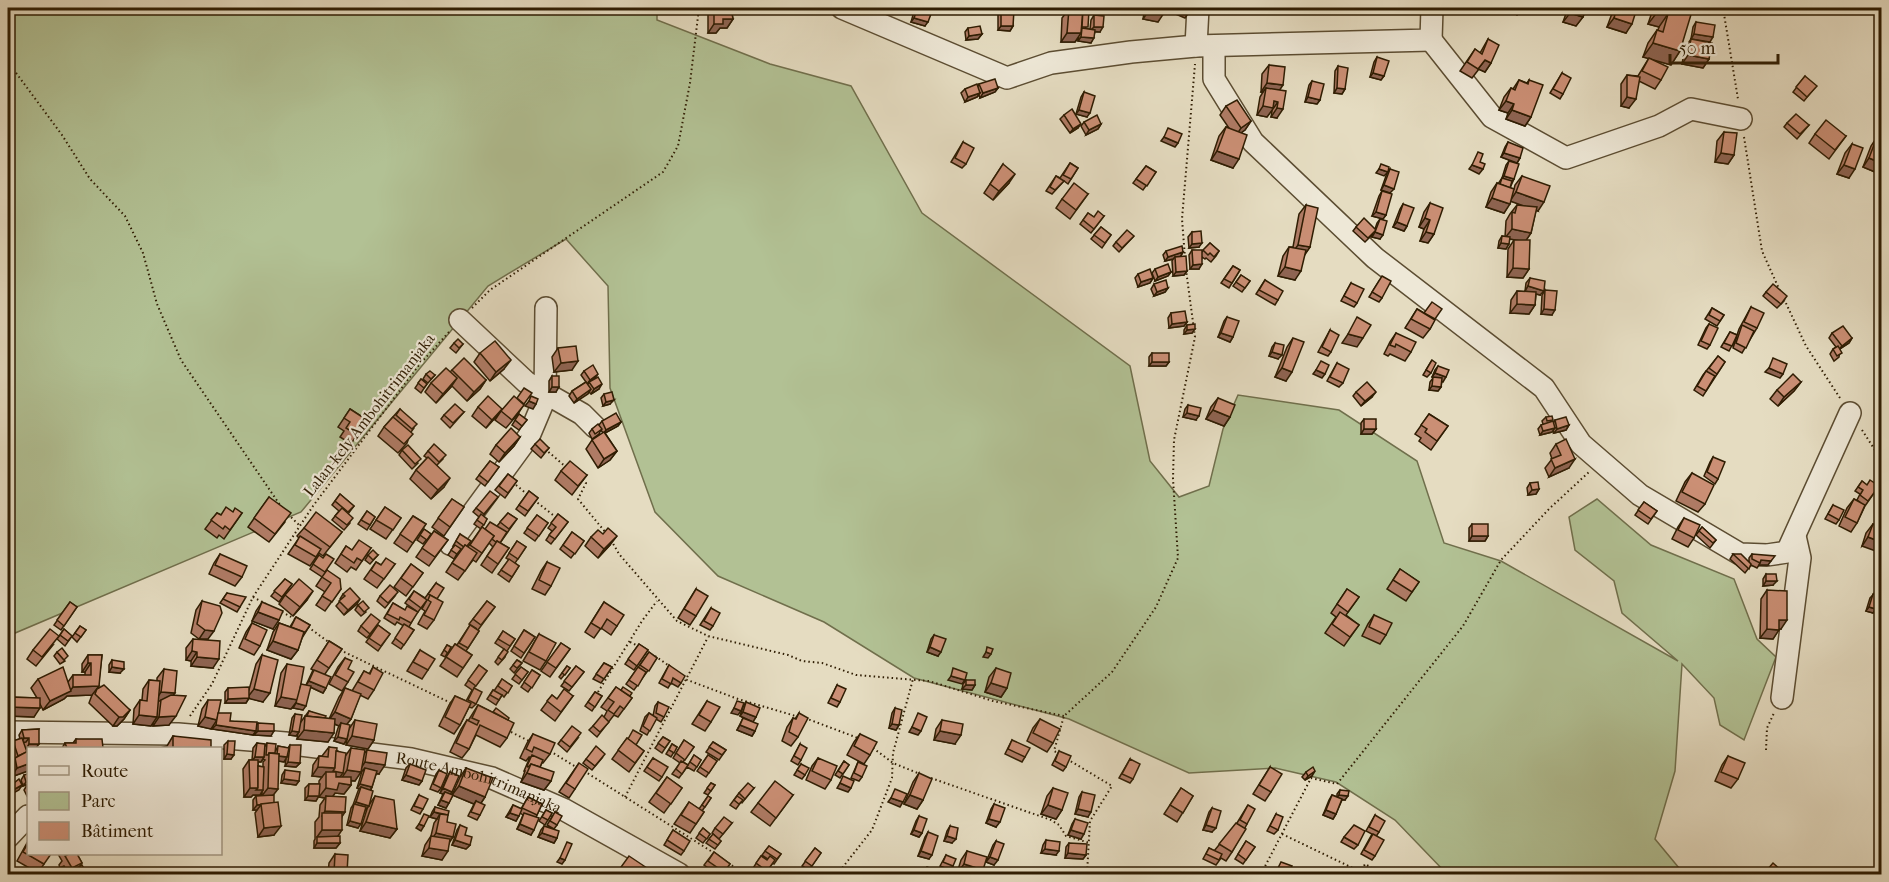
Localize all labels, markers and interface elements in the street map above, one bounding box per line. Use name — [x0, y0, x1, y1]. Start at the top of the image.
scale bar — [1670, 27, 1778, 65]
text: 50 m — [1679, 38, 1716, 59]
street label: Lalan-kely Ambohitrimanjaka — [299, 329, 439, 500]
legend — [27, 747, 222, 855]
street label: Route Ambohitrimanjaka — [395, 748, 565, 817]
text: Route — [81, 761, 128, 782]
text: Parc — [81, 791, 116, 812]
text: Bâtiment — [81, 821, 154, 842]

